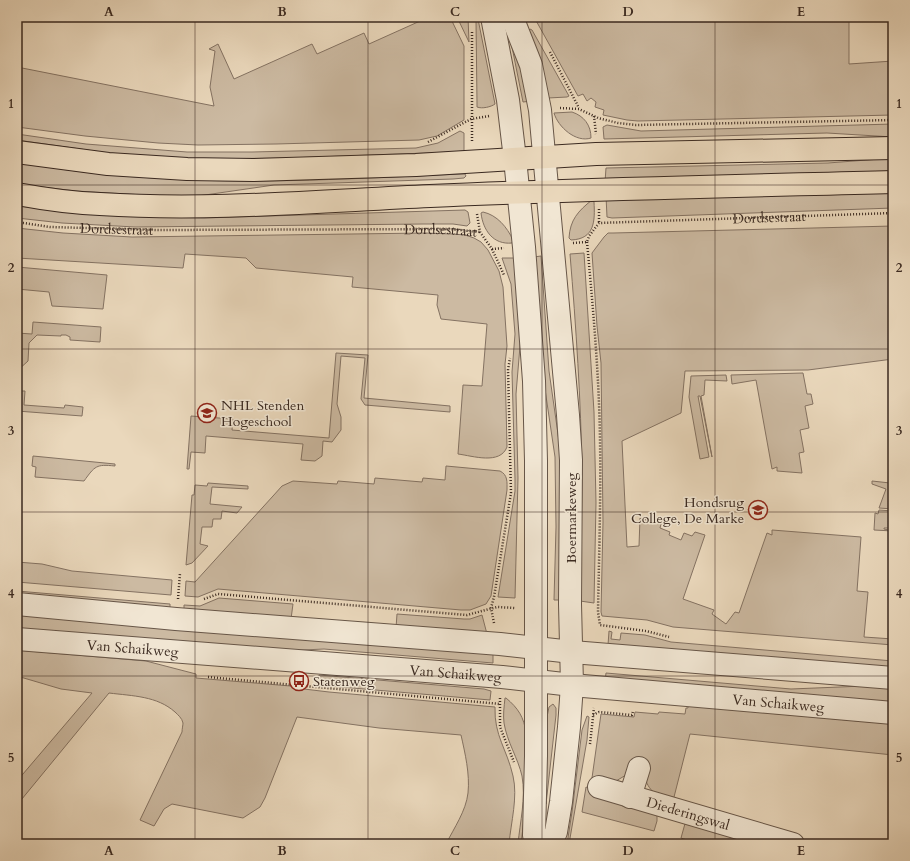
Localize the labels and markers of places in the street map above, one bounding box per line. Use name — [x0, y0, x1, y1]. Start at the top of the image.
place label: NHL Stenden Hogeschool — [221, 396, 304, 431]
school or university icon: NHL Stenden Hogeschool — [196, 402, 218, 424]
place label: Hondsrug College, De Marke — [631, 493, 744, 528]
school or university icon: Hondsrug College, De Marke — [747, 499, 769, 521]
bus stop icon: Statenweg — [288, 670, 310, 692]
place label: Statenweg — [313, 672, 375, 691]

